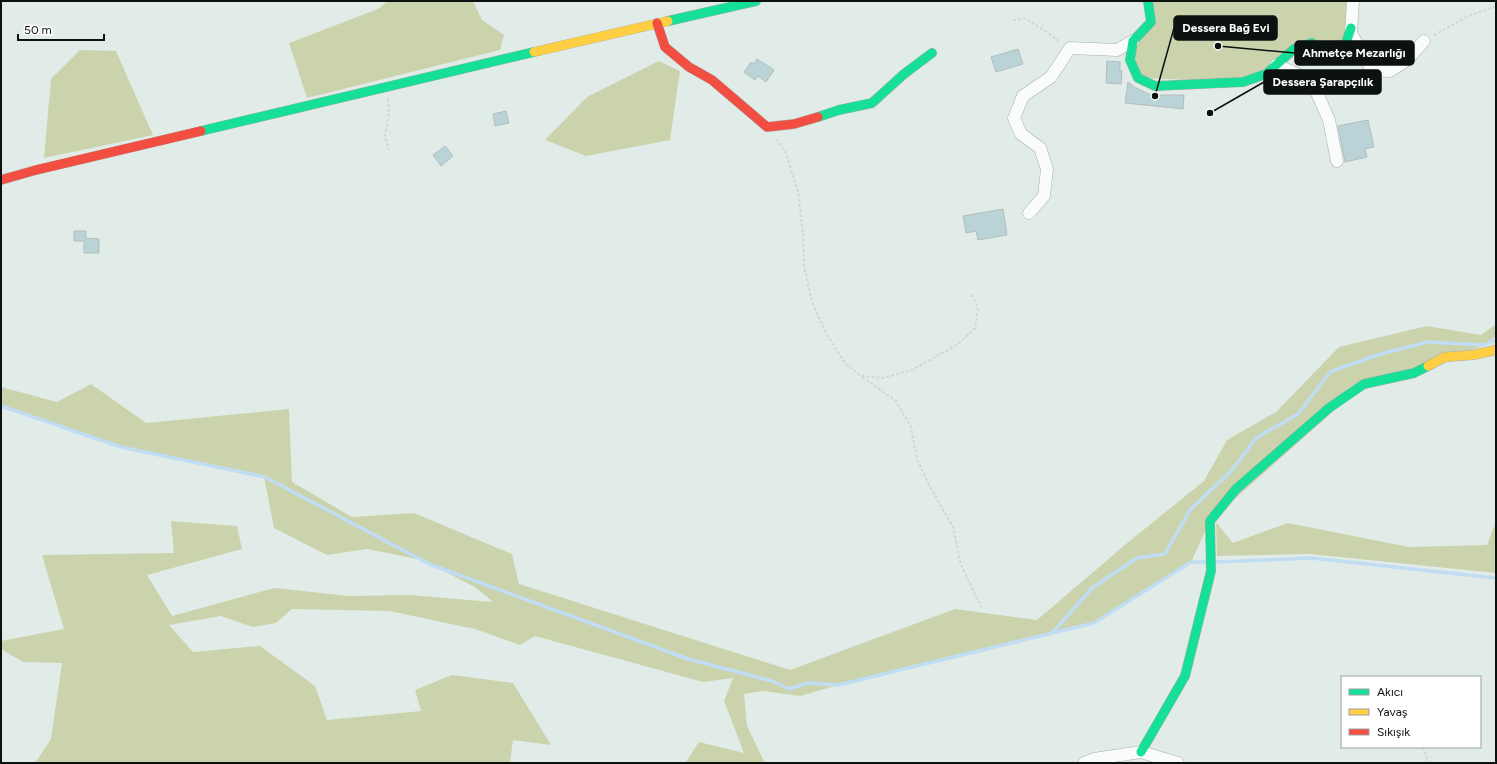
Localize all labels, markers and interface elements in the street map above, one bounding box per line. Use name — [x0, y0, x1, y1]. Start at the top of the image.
scale bar — [18, 16, 104, 42]
callout: Dessera Bağ Evi — [1174, 16, 1277, 40]
text: Dessera Bağ Evi — [1182, 21, 1270, 35]
text: 50 m — [24, 23, 52, 37]
callout: Ahmetçe Mezarlığı — [1295, 41, 1414, 65]
text: Ahmetçe Mezarlığı — [1302, 46, 1406, 60]
callout: Dessera Şarapçılık — [1264, 70, 1381, 94]
text: Dessera Şarapçılık — [1273, 75, 1374, 89]
legend — [1341, 676, 1481, 748]
text: Akıcı — [1377, 685, 1403, 699]
text: Yavaş — [1377, 705, 1408, 719]
text: Sıkışık — [1377, 725, 1410, 739]

